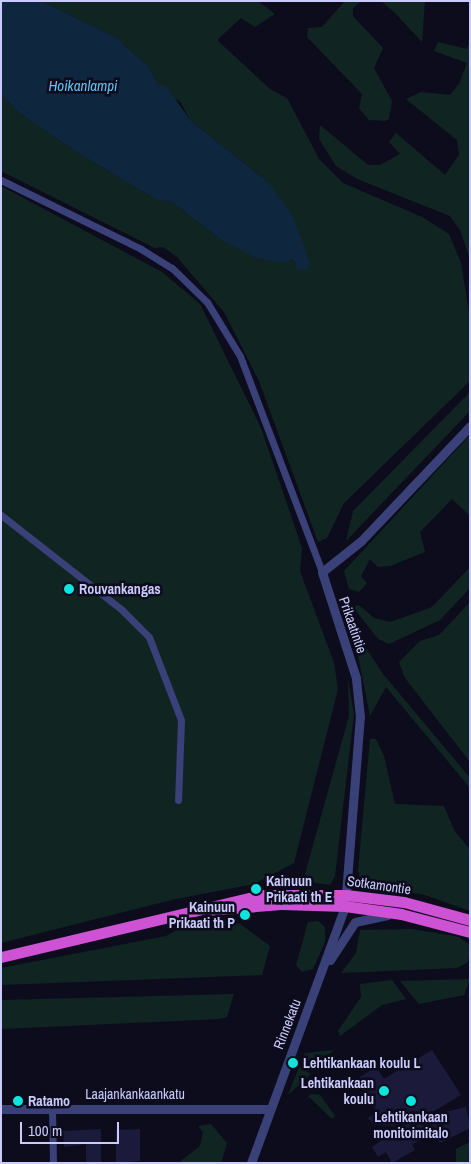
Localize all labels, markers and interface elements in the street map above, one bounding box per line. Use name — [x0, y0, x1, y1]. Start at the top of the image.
water label: Hoikanlampi — [48, 77, 118, 95]
place label: Rouvankangas — [79, 581, 161, 597]
marker: Rouvankangas — [63, 583, 75, 595]
street label: Prikaatintie — [335, 595, 371, 655]
street label: Sotkamontie — [346, 872, 412, 898]
place label: Kainuun Prikaati th E — [266, 873, 332, 906]
marker: Kainuun Prikaati th E — [250, 883, 262, 895]
place label: Kainuun Prikaati th P — [169, 899, 235, 932]
marker: Kainuun Prikaati th P — [239, 909, 251, 921]
street label: Rinnekatu — [270, 997, 304, 1051]
place label: Lehtikankaan koulu L — [303, 1055, 420, 1071]
marker: Lehtikankaan koulu L — [287, 1057, 299, 1069]
place label: Lehtikankaan koulu — [301, 1075, 374, 1108]
marker: Lehtikankaan koulu — [378, 1085, 390, 1097]
street label: Laajankankaankatu — [85, 1086, 185, 1102]
place label: Ratamo — [28, 1093, 70, 1109]
marker: Ratamo — [12, 1095, 24, 1107]
marker: Lehtikankaan monitoimitalo — [405, 1095, 417, 1107]
place label: Lehtikankaan monitoimitalo — [373, 1109, 449, 1142]
scale bar — [22, 1112, 121, 1144]
text: 100 m — [28, 1120, 62, 1141]

